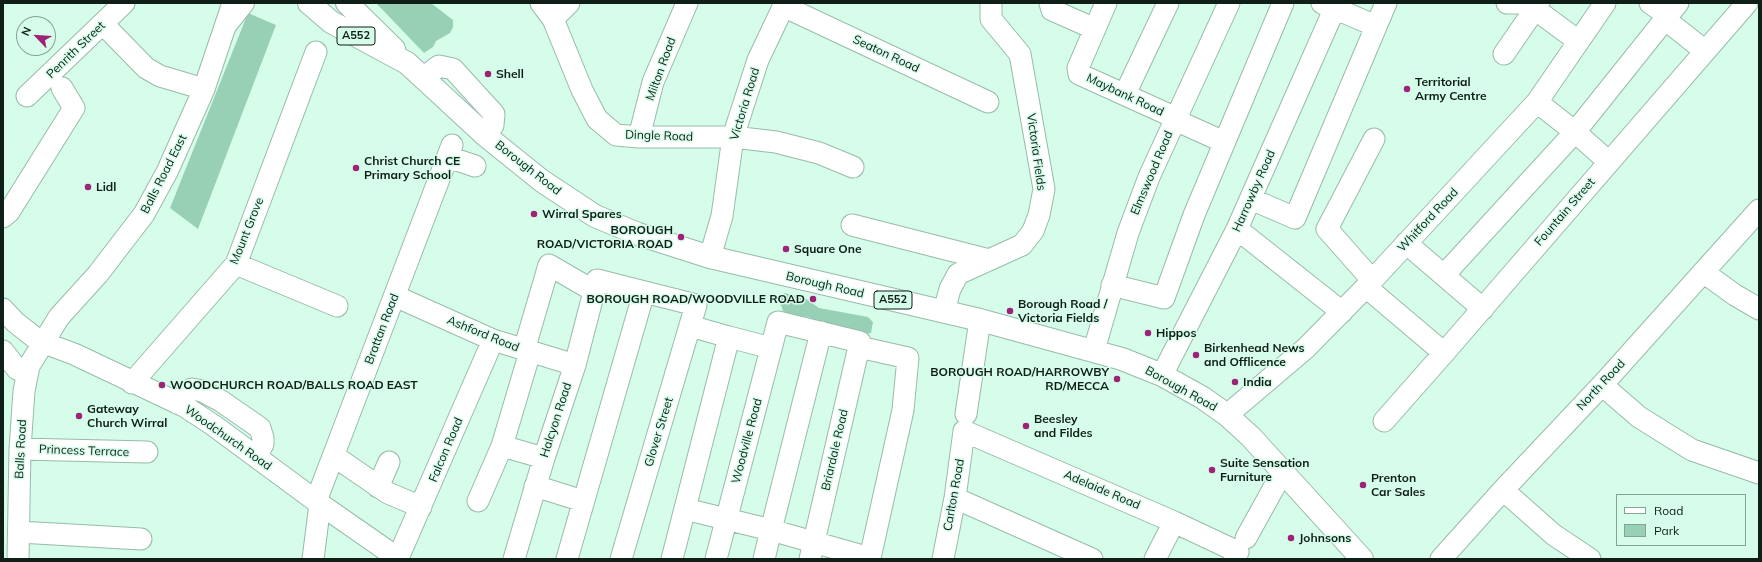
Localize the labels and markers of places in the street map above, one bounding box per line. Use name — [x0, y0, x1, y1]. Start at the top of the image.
place label: Shell — [496, 67, 524, 81]
marker: Shell — [483, 69, 493, 79]
place label: Territorial Army Centre — [1415, 75, 1487, 103]
marker: Territorial Army Centre — [1402, 84, 1412, 94]
place label: Christ Church CE Primary School — [364, 154, 460, 182]
marker: Christ Church CE Primary School — [351, 163, 361, 173]
place label: Lidl — [96, 180, 116, 194]
marker: Lidl — [83, 182, 93, 192]
place label: Wirral Spares — [542, 207, 622, 221]
marker: Wirral Spares — [529, 209, 539, 219]
place label: BOROUGH ROAD/VICTORIA ROAD — [537, 223, 673, 251]
marker: BOROUGH ROAD/VICTORIA ROAD — [676, 232, 686, 242]
place label: Square One — [794, 242, 862, 256]
marker: Square One — [781, 244, 791, 254]
place label: BOROUGH ROAD/WOODVILLE ROAD — [586, 292, 805, 306]
marker: BOROUGH ROAD/WOODVILLE ROAD — [808, 294, 818, 304]
place label: Borough Road / Victoria Fields — [1018, 297, 1108, 325]
marker: Borough Road / Victoria Fields — [1005, 306, 1015, 316]
place label: Hippos — [1156, 326, 1196, 340]
marker: Hippos — [1143, 328, 1153, 338]
place label: Birkenhead News and Offlicence — [1204, 341, 1304, 369]
marker: Birkenhead News and Offlicence — [1191, 350, 1201, 360]
place label: BOROUGH ROAD/HARROWBY RD/MECCA — [930, 365, 1109, 393]
marker: BOROUGH ROAD/HARROWBY RD/MECCA — [1112, 374, 1122, 384]
place label: India — [1243, 375, 1272, 389]
marker: India — [1230, 377, 1240, 387]
place label: WOODCHURCH ROAD/BALLS ROAD EAST — [170, 378, 418, 392]
marker: WOODCHURCH ROAD/BALLS ROAD EAST — [157, 380, 167, 390]
place label: Gateway Church Wirral — [87, 402, 167, 430]
marker: Gateway Church Wirral — [74, 411, 84, 421]
place label: Beesley and Fildes — [1034, 412, 1093, 440]
marker: Beesley and Fildes — [1021, 421, 1031, 431]
place label: Suite Sensation Furniture — [1220, 456, 1309, 484]
marker: Suite Sensation Furniture — [1207, 465, 1217, 475]
place label: Prenton Car Sales — [1371, 471, 1425, 499]
marker: Prenton Car Sales — [1358, 480, 1368, 490]
place label: Johnsons — [1299, 531, 1351, 545]
marker: Johnsons — [1286, 533, 1296, 543]

